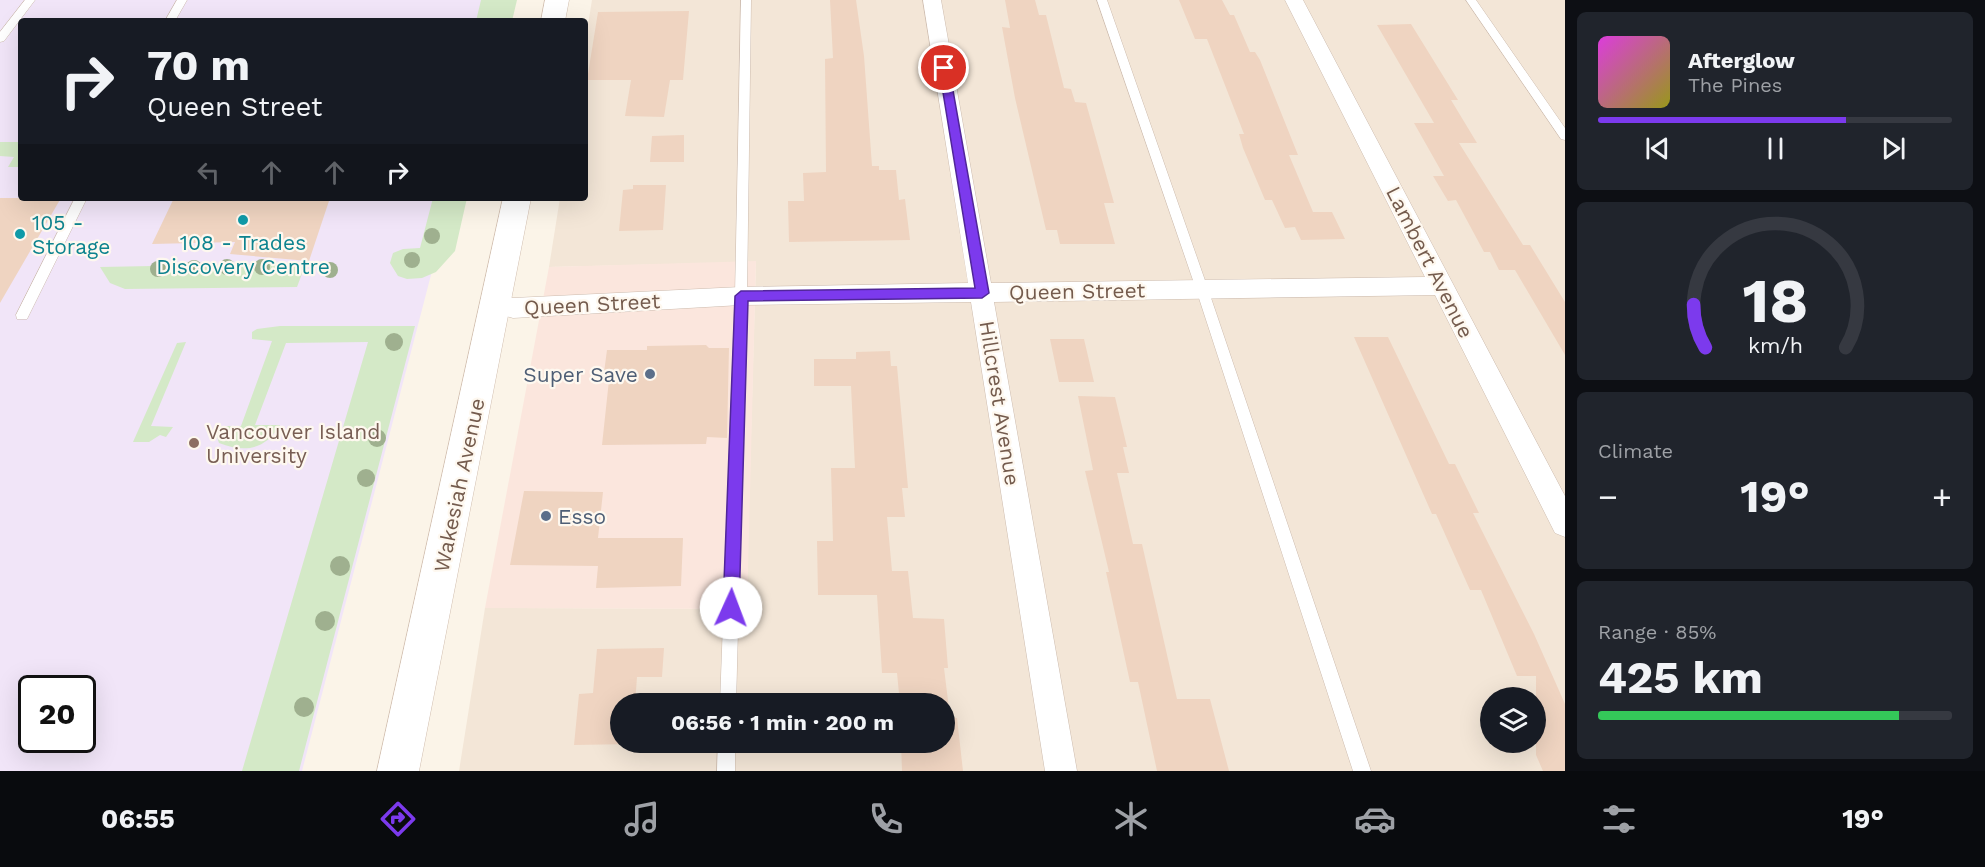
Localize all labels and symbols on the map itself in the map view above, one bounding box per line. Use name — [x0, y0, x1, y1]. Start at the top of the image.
pin — [918, 42, 969, 93]
street label: Lambert Avenue — [1381, 182, 1479, 342]
place label: 105 - Storage — [32, 210, 110, 259]
marker: 108 - Trades Discovery Centre — [236, 213, 250, 227]
marker: 105 - Storage — [13, 227, 27, 241]
place label: 108 - Trades Discovery Centre — [156, 230, 330, 279]
street label: Queen Street — [1009, 277, 1146, 305]
street label: Queen Street — [523, 288, 661, 320]
street label: Hillcrest Avenue — [975, 319, 1025, 487]
place label: Super Save — [523, 362, 638, 387]
marker: Super Save — [643, 367, 657, 381]
street label: Wakesiah Avenue — [428, 396, 490, 574]
place label: Vancouver Island University — [206, 419, 380, 468]
marker: Vancouver Island University — [187, 436, 201, 450]
place label: Esso — [558, 504, 606, 529]
marker: Esso — [539, 509, 553, 523]
position arrow — [699, 576, 763, 640]
speed limit sign: 20 — [18, 675, 96, 753]

